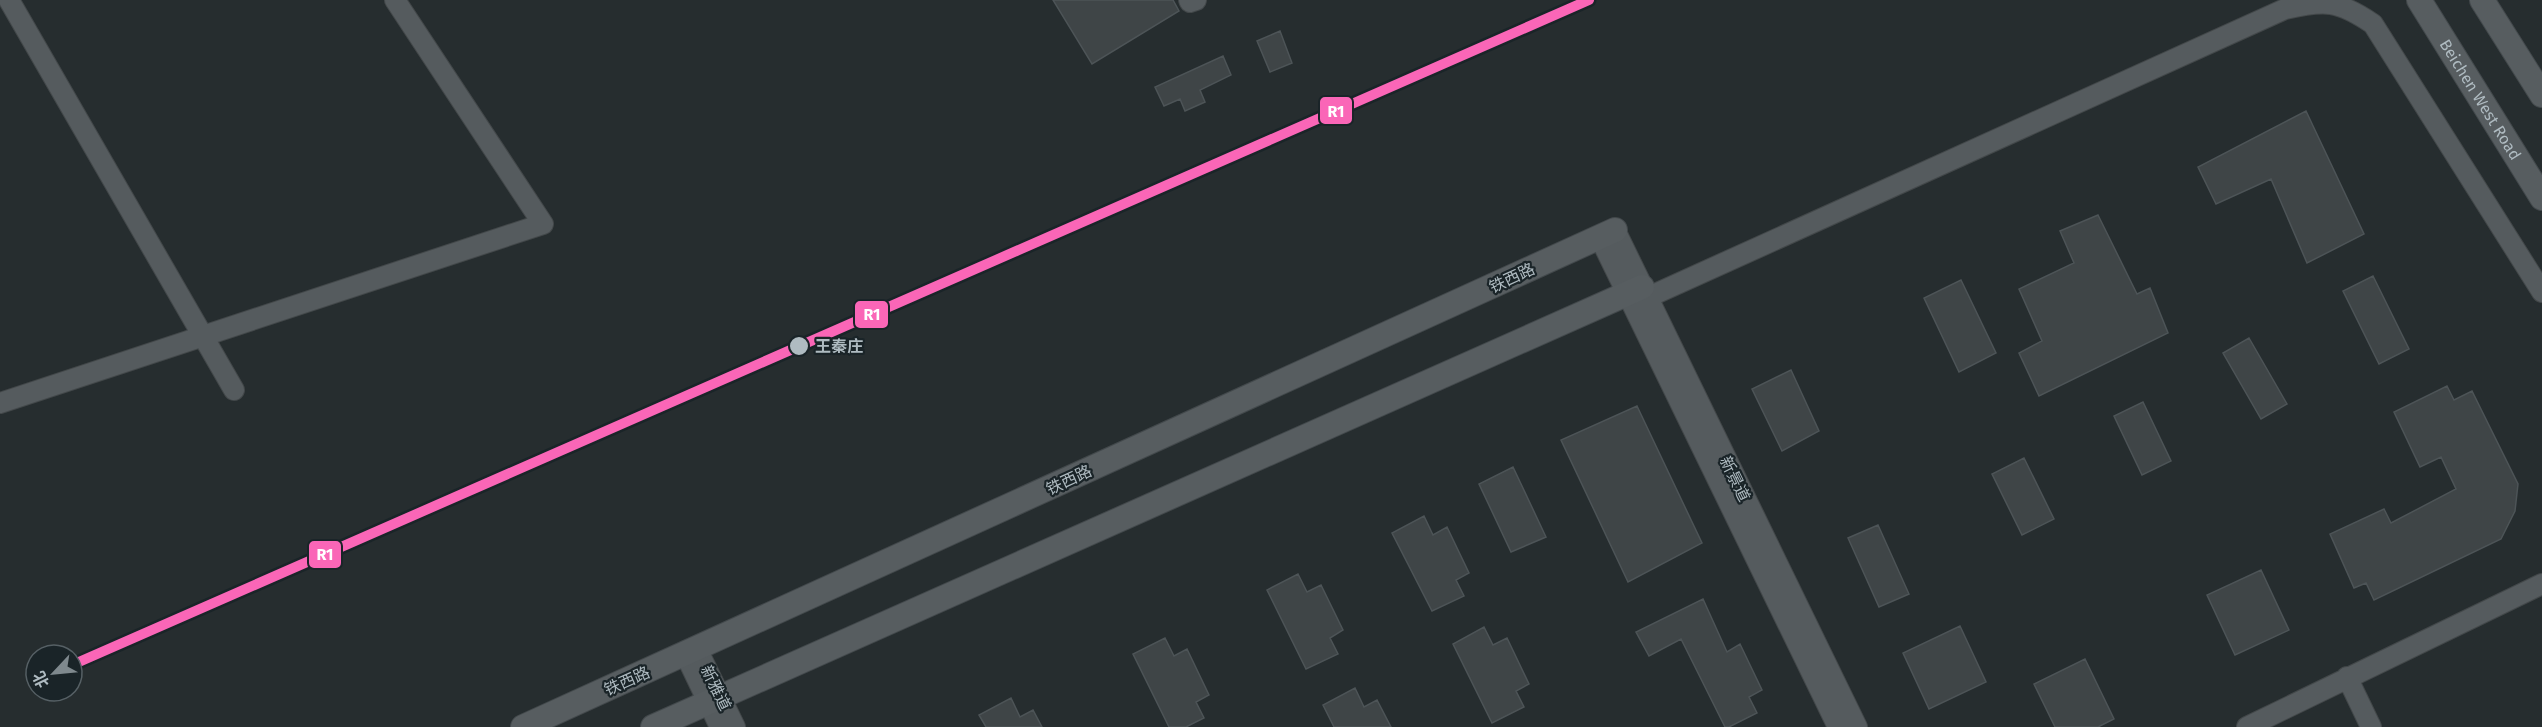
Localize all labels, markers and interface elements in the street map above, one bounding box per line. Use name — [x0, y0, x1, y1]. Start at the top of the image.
street label: Beichen West Road — [2436, 35, 2525, 163]
line badge: R1 — [1319, 96, 1353, 125]
text: R1 — [1327, 102, 1345, 121]
street label: 铁西路 — [1486, 259, 1538, 297]
line badge: R1 — [854, 300, 889, 329]
text: R1 — [863, 305, 881, 324]
marker: 王秦庄 — [788, 335, 810, 357]
place label: 王秦庄 — [815, 337, 863, 356]
street label: 新景道 — [1716, 453, 1754, 505]
street label: 铁西路 — [1043, 461, 1095, 499]
line badge: R1 — [308, 540, 342, 569]
text: R1 — [316, 545, 334, 564]
north arrow — [24, 643, 84, 703]
street label: 新雅道 — [697, 662, 735, 714]
street label: 铁西路 — [601, 663, 653, 699]
text: 北 — [29, 668, 53, 691]

